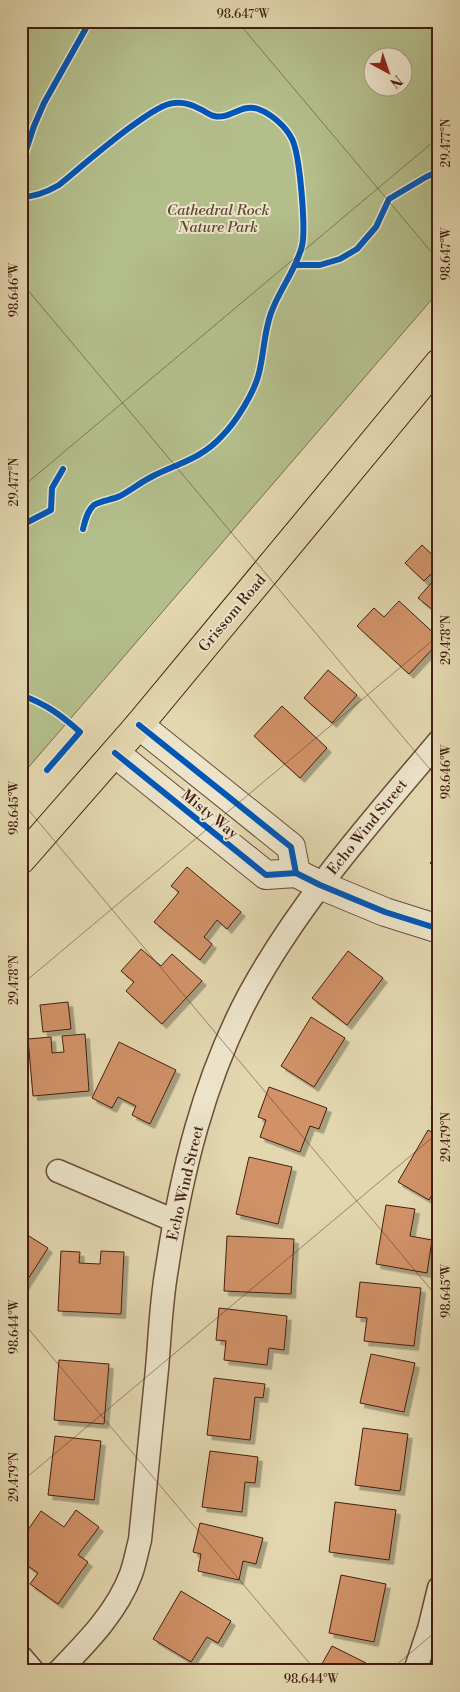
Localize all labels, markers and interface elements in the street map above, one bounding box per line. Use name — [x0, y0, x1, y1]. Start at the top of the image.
text: 98.647°W — [217, 7, 271, 22]
north arrow — [362, 48, 412, 98]
text: N — [386, 71, 406, 92]
text: 29.477°N — [439, 119, 454, 167]
park label: Cathedral Rock Nature Park — [167, 201, 269, 237]
text: 98.647°W — [439, 226, 454, 280]
text: 98.646°W — [7, 262, 22, 317]
text: 29.477°N — [7, 458, 22, 506]
street label: Grissom Road — [194, 570, 271, 656]
text: 29.478°N — [439, 615, 454, 665]
text: 98.646°W — [439, 744, 454, 799]
street label: Echo Wind Street — [323, 775, 412, 879]
text: 98.645°W — [7, 780, 22, 835]
street label: Misty Way — [177, 786, 243, 844]
text: 29.478°N — [7, 955, 22, 1005]
text: 29.479°N — [439, 1112, 454, 1162]
street label: Echo Wind Street — [163, 1123, 208, 1243]
text: 98.645°W — [439, 1263, 454, 1318]
text: 98.644°W — [7, 1299, 22, 1354]
text: 29.479°N — [7, 1452, 22, 1502]
text: 98.644°W — [284, 1672, 339, 1687]

